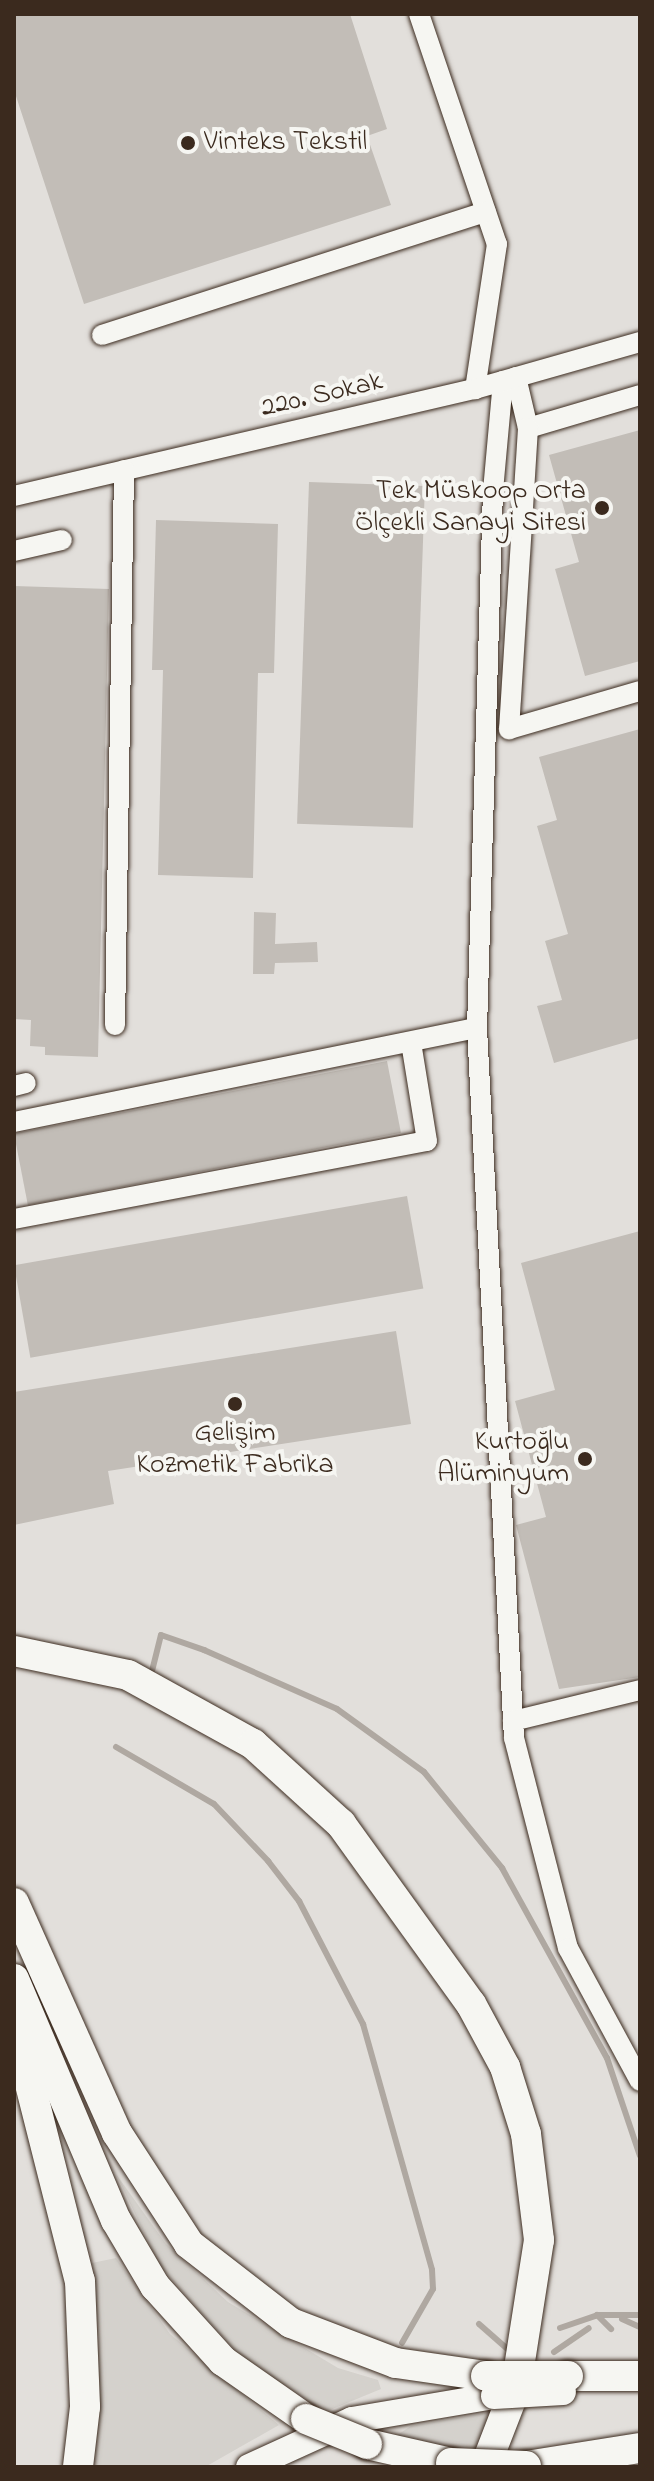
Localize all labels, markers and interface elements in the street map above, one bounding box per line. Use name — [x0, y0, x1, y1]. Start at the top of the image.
place label: Vinteks Tekstil — [204, 126, 367, 160]
marker: Vinteks Tekstil — [179, 134, 197, 152]
street label: 220. Sokak — [258, 366, 386, 426]
place label: Tek Müskoop Orta Ölçekli Sanayi Sitesi — [355, 475, 586, 541]
marker: Tek Müskoop Orta Ölçekli Sanayi Sitesi — [593, 499, 611, 517]
marker: Gelişim Kozmetik Fabrika — [226, 1395, 244, 1413]
place label: Gelişim Kozmetik Fabrika — [136, 1417, 334, 1483]
place label: Kurtoğlu Alüminyum — [437, 1426, 569, 1492]
marker: Kurtoğlu Alüminyum — [576, 1450, 594, 1468]

